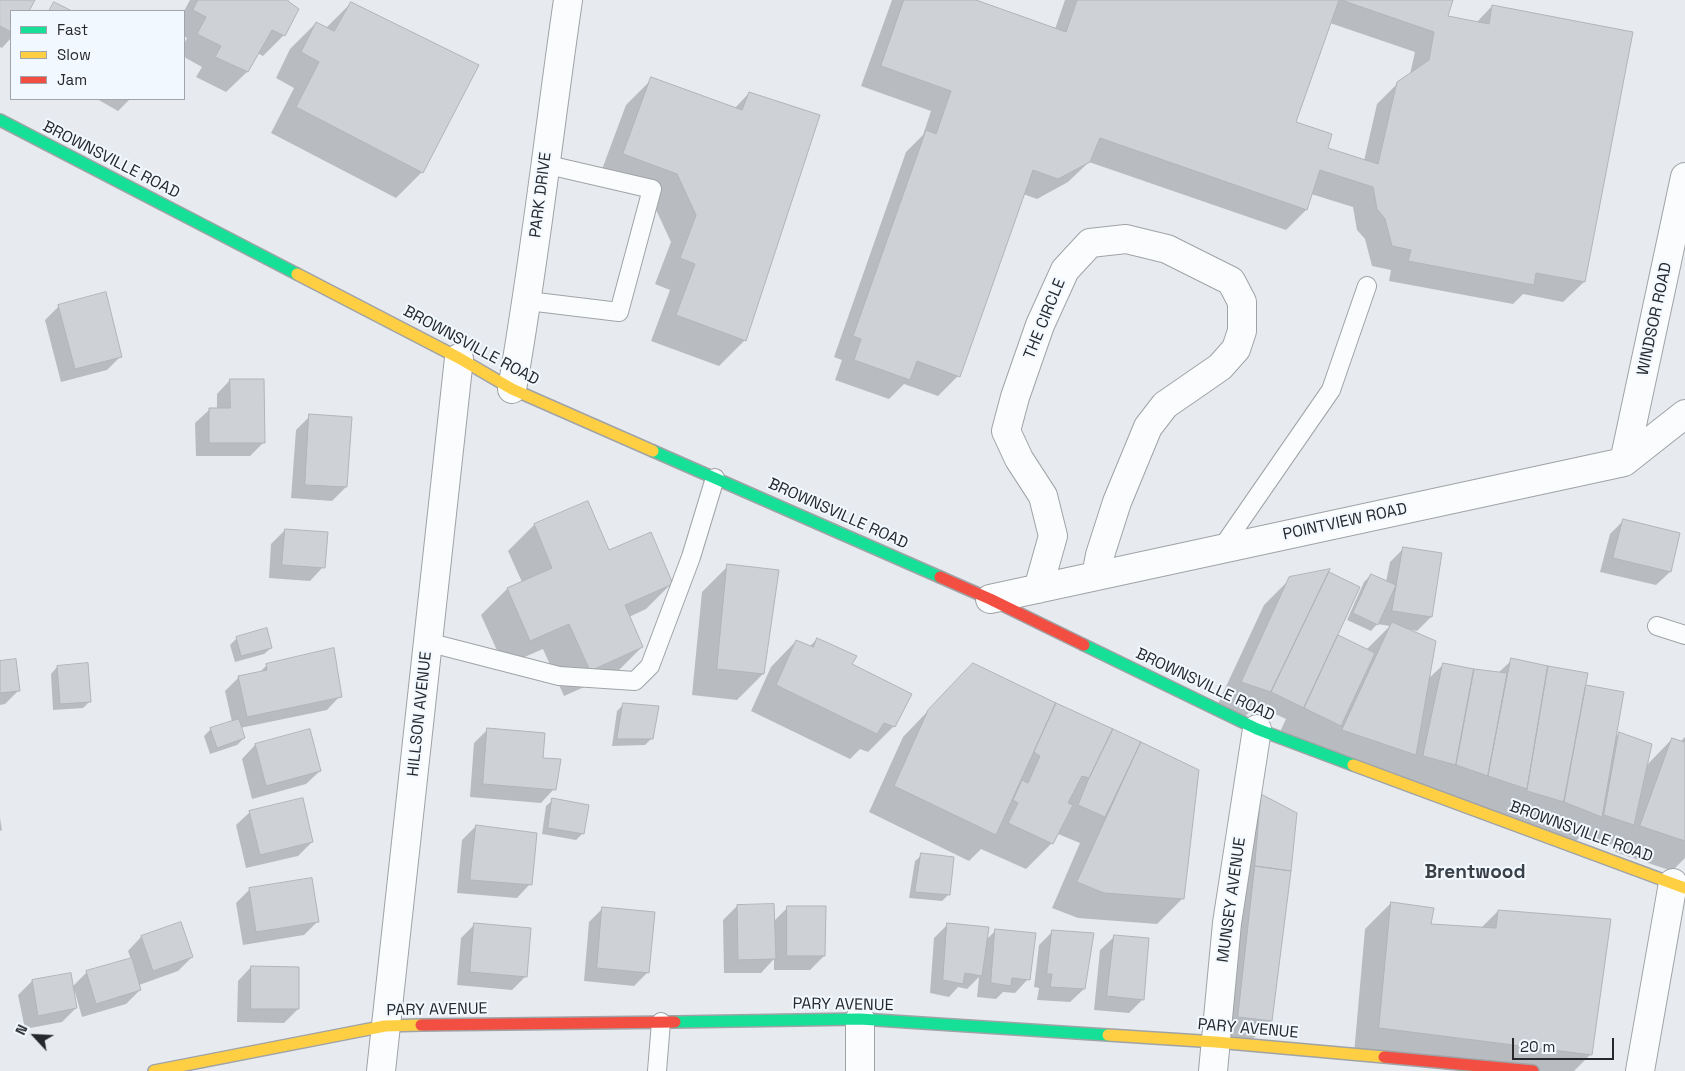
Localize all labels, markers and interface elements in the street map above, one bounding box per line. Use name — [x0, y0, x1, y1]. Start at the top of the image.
legend — [10, 10, 185, 100]
text: Fast — [57, 20, 88, 39]
text: Slow — [57, 45, 91, 64]
text: Jam — [57, 70, 87, 89]
street label: BROWNSVILLE ROAD — [39, 117, 183, 203]
street label: PARK DRIVE — [526, 151, 556, 239]
street label: WINDSOR ROAD — [1634, 261, 1676, 377]
street label: THE CIRCLE — [1020, 276, 1070, 362]
street label: BROWNSVILLE ROAD — [400, 302, 542, 390]
street label: BROWNSVILLE ROAD — [765, 474, 911, 554]
street label: POINTVIEW ROAD — [1281, 499, 1409, 545]
street label: BROWNSVILLE ROAD — [1132, 644, 1278, 726]
street label: HILLSON AVENUE — [404, 651, 436, 777]
street label: BROWNSVILLE ROAD — [1507, 797, 1655, 867]
street label: MUNSEY AVENUE — [1214, 836, 1250, 964]
district label: Brentwood — [1424, 862, 1526, 884]
street label: PARY AVENUE — [792, 995, 894, 1015]
street label: PARY AVENUE — [386, 1000, 488, 1020]
north arrow — [10, 1011, 60, 1061]
street label: PARY AVENUE — [1197, 1015, 1299, 1043]
text: N — [11, 1022, 32, 1038]
scale bar — [1515, 1028, 1618, 1060]
text: 20 m — [1520, 1037, 1555, 1056]

